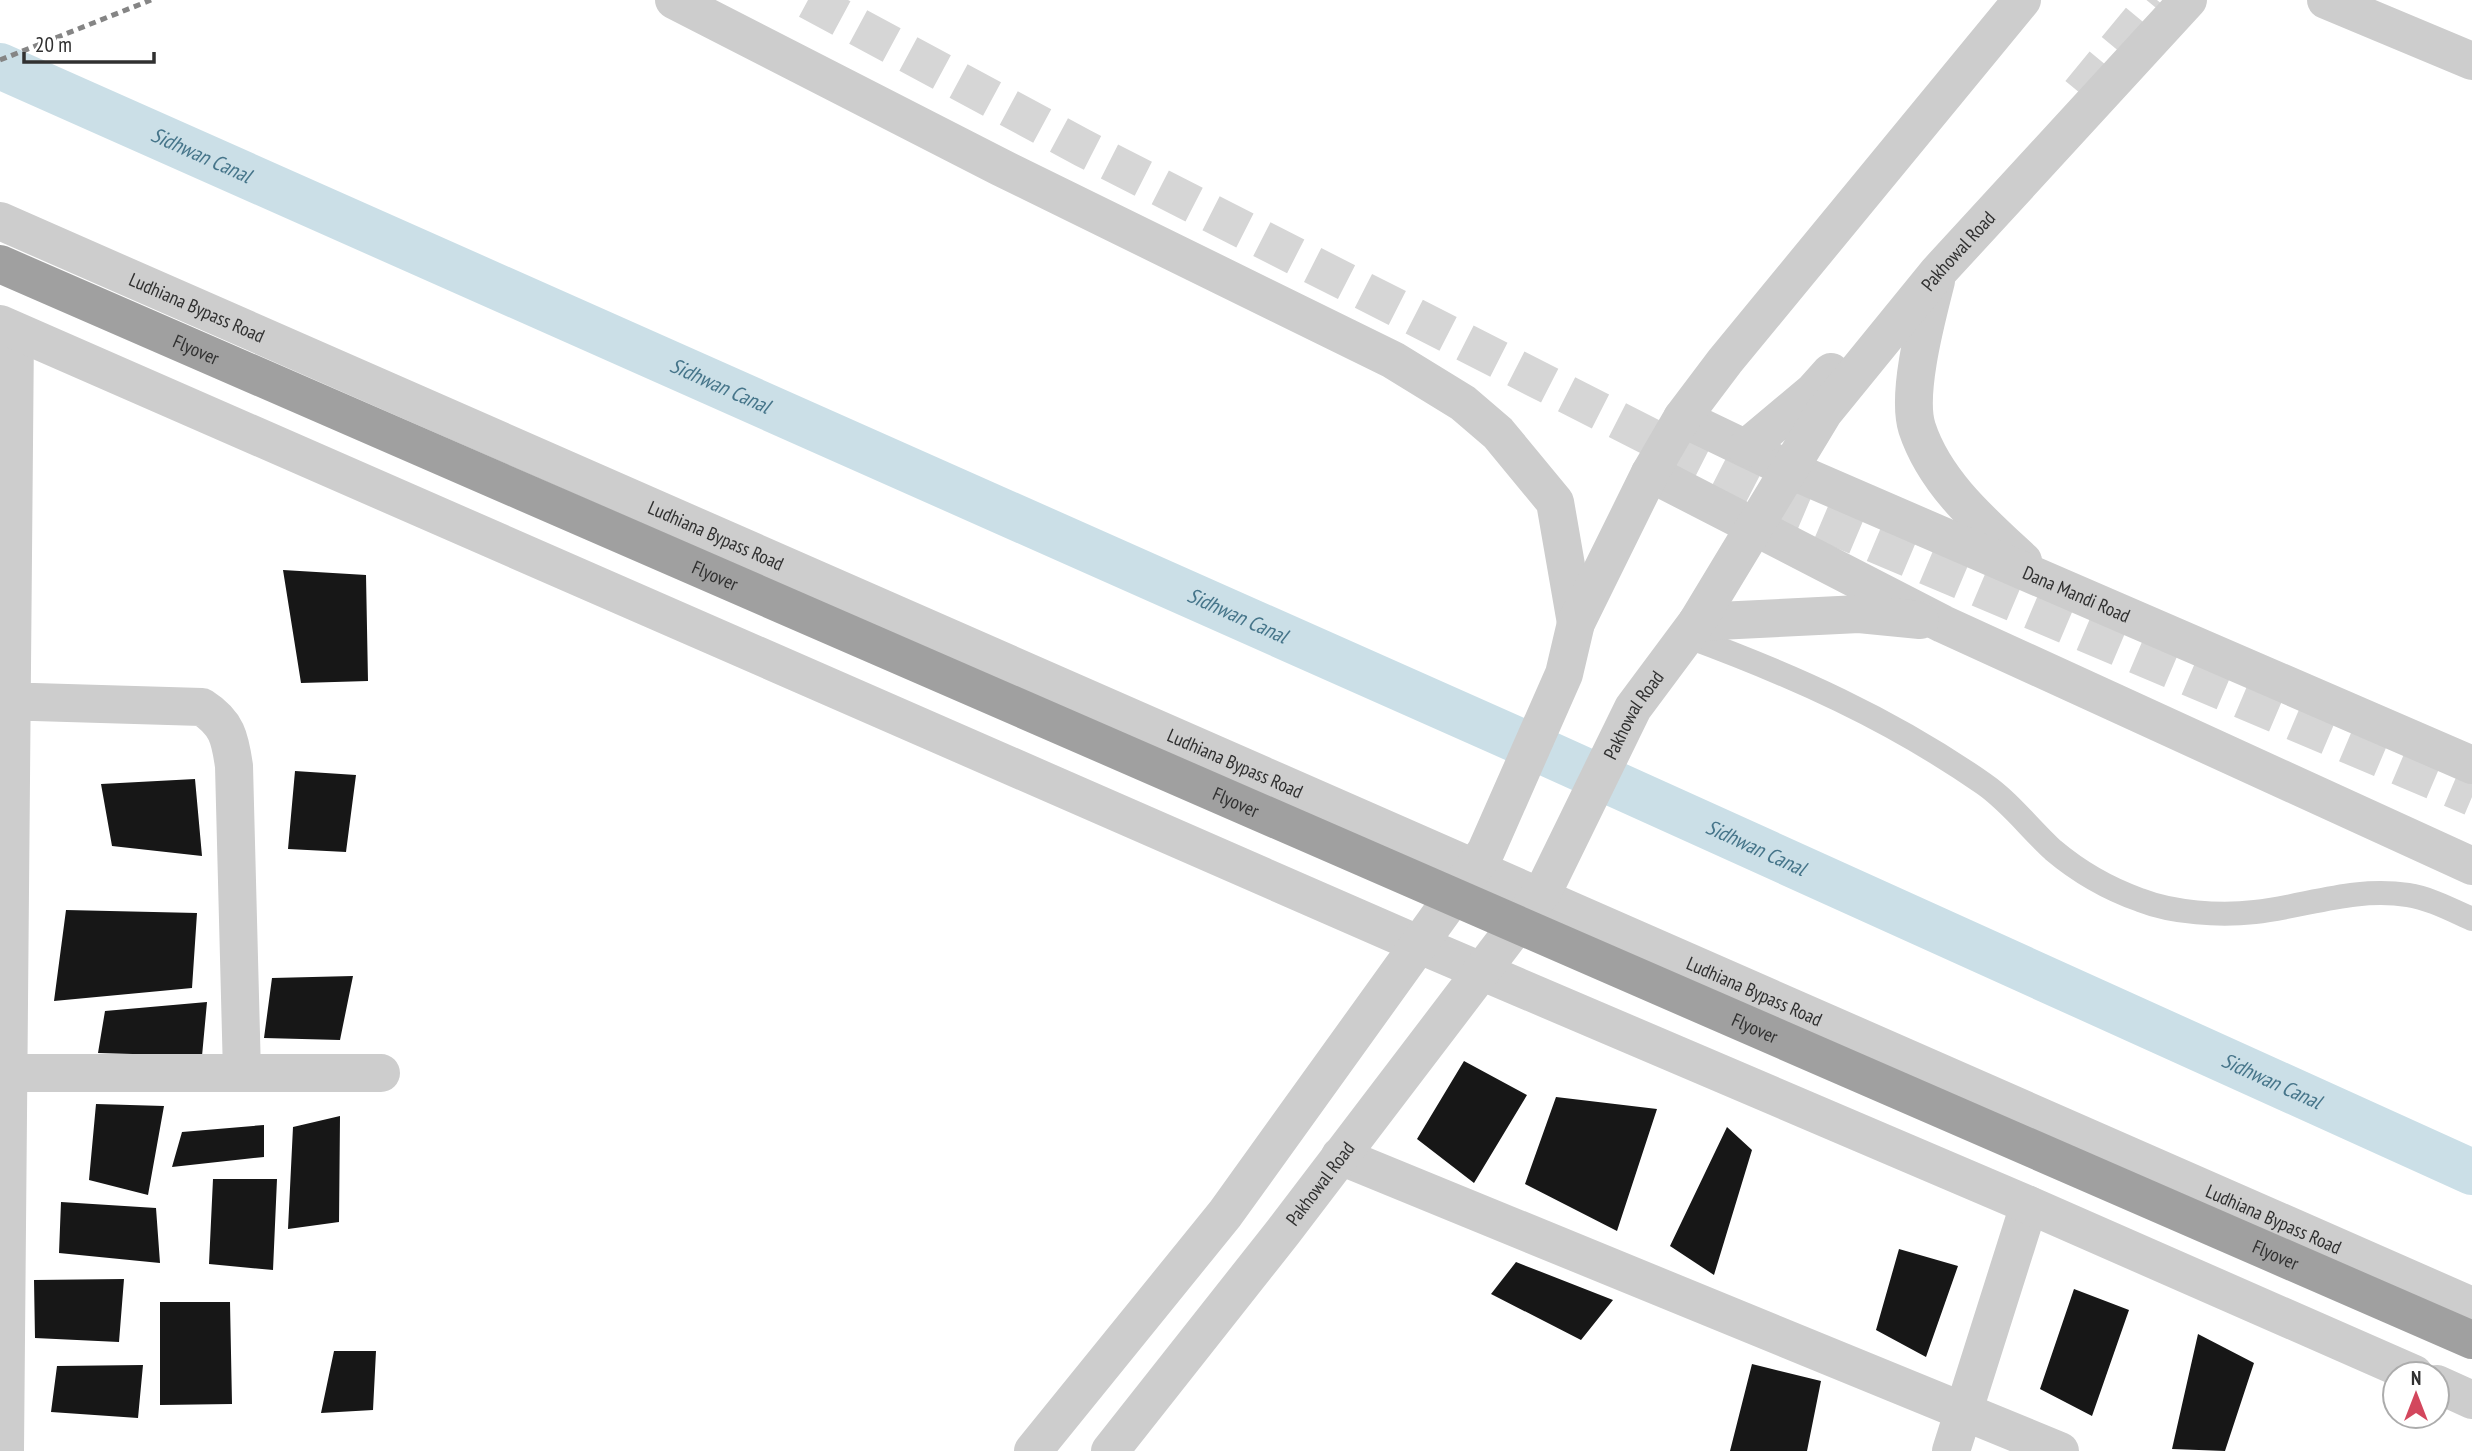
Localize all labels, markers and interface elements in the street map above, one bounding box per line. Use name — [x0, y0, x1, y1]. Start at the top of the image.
scale bar — [24, 21, 154, 65]
text: 20 m — [35, 31, 72, 58]
water label: Sidhwan Canal — [147, 121, 257, 190]
street label: Pakhowal Road — [1916, 206, 2000, 296]
street label: Ludhiana Bypass Road — [125, 267, 268, 348]
street label: Flyover — [169, 329, 224, 370]
water label: Sidhwan Canal — [666, 351, 776, 420]
street label: Ludhiana Bypass Road — [645, 495, 788, 576]
street label: Flyover — [688, 555, 743, 596]
street label: Dana Mandi Road — [2019, 560, 2134, 628]
water label: Sidhwan Canal — [1183, 581, 1294, 650]
street label: Pakhowal Road — [1598, 666, 1669, 763]
street label: Ludhiana Bypass Road — [1164, 723, 1307, 803]
street label: Flyover — [1209, 781, 1263, 823]
water label: Sidhwan Canal — [1702, 813, 1812, 883]
street label: Ludhiana Bypass Road — [1683, 951, 1826, 1031]
street label: Flyover — [1728, 1007, 1782, 1049]
water label: Sidhwan Canal — [2217, 1046, 2328, 1116]
street label: Pakhowal Road — [1280, 1137, 1360, 1230]
street label: Ludhiana Bypass Road — [2202, 1179, 2345, 1259]
street label: Flyover — [2249, 1234, 2303, 1275]
north arrow — [2381, 1360, 2451, 1430]
text: N — [2411, 1366, 2421, 1390]

